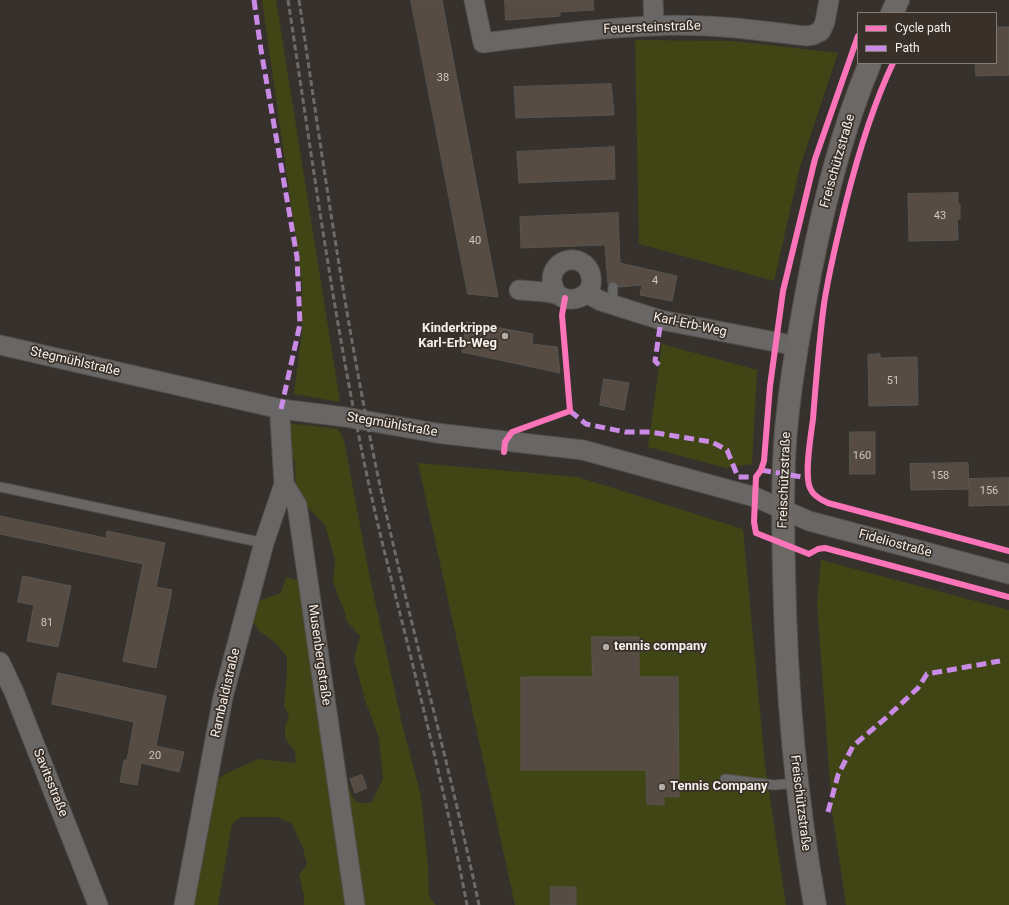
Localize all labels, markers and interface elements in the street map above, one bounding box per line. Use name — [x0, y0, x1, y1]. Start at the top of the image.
legend — [857, 12, 997, 64]
street label: Feuersteinstraße — [603, 19, 701, 37]
text: Cycle path — [895, 21, 951, 35]
text: Path — [895, 41, 920, 55]
house number: 38 — [437, 71, 449, 85]
street label: Freischützstraße — [817, 112, 859, 210]
house number: 43 — [934, 209, 946, 223]
house number: 40 — [469, 234, 481, 248]
house number: 4 — [652, 274, 658, 288]
street label: Karl-Erb-Weg — [652, 310, 728, 340]
place label: Kinderkrippe Karl-Erb-Weg — [418, 321, 497, 352]
marker: Kinderkrippe Karl-Erb-Weg — [500, 331, 510, 341]
street label: Stegmühlstraße — [28, 344, 122, 380]
house number: 51 — [887, 374, 899, 388]
street label: Stegmühlstraße — [345, 409, 439, 441]
street label: Freischützstraße — [776, 431, 794, 529]
house number: 160 — [853, 449, 871, 463]
house number: 158 — [931, 469, 949, 483]
house number: 156 — [980, 484, 998, 498]
street label: Fideliostraße — [857, 527, 933, 561]
street label: Musenbergstraße — [304, 603, 334, 707]
house number: 81 — [41, 616, 53, 630]
place label: tennis company — [614, 639, 707, 655]
marker: tennis company — [601, 642, 611, 652]
street label: Rambaldistraße — [208, 647, 244, 739]
street label: Savitsstraße — [29, 747, 71, 819]
house number: 20 — [149, 749, 161, 763]
street label: Freischützstraße — [786, 754, 814, 852]
place label: Tennis Company — [670, 779, 768, 795]
marker: Tennis Company — [657, 782, 667, 792]

